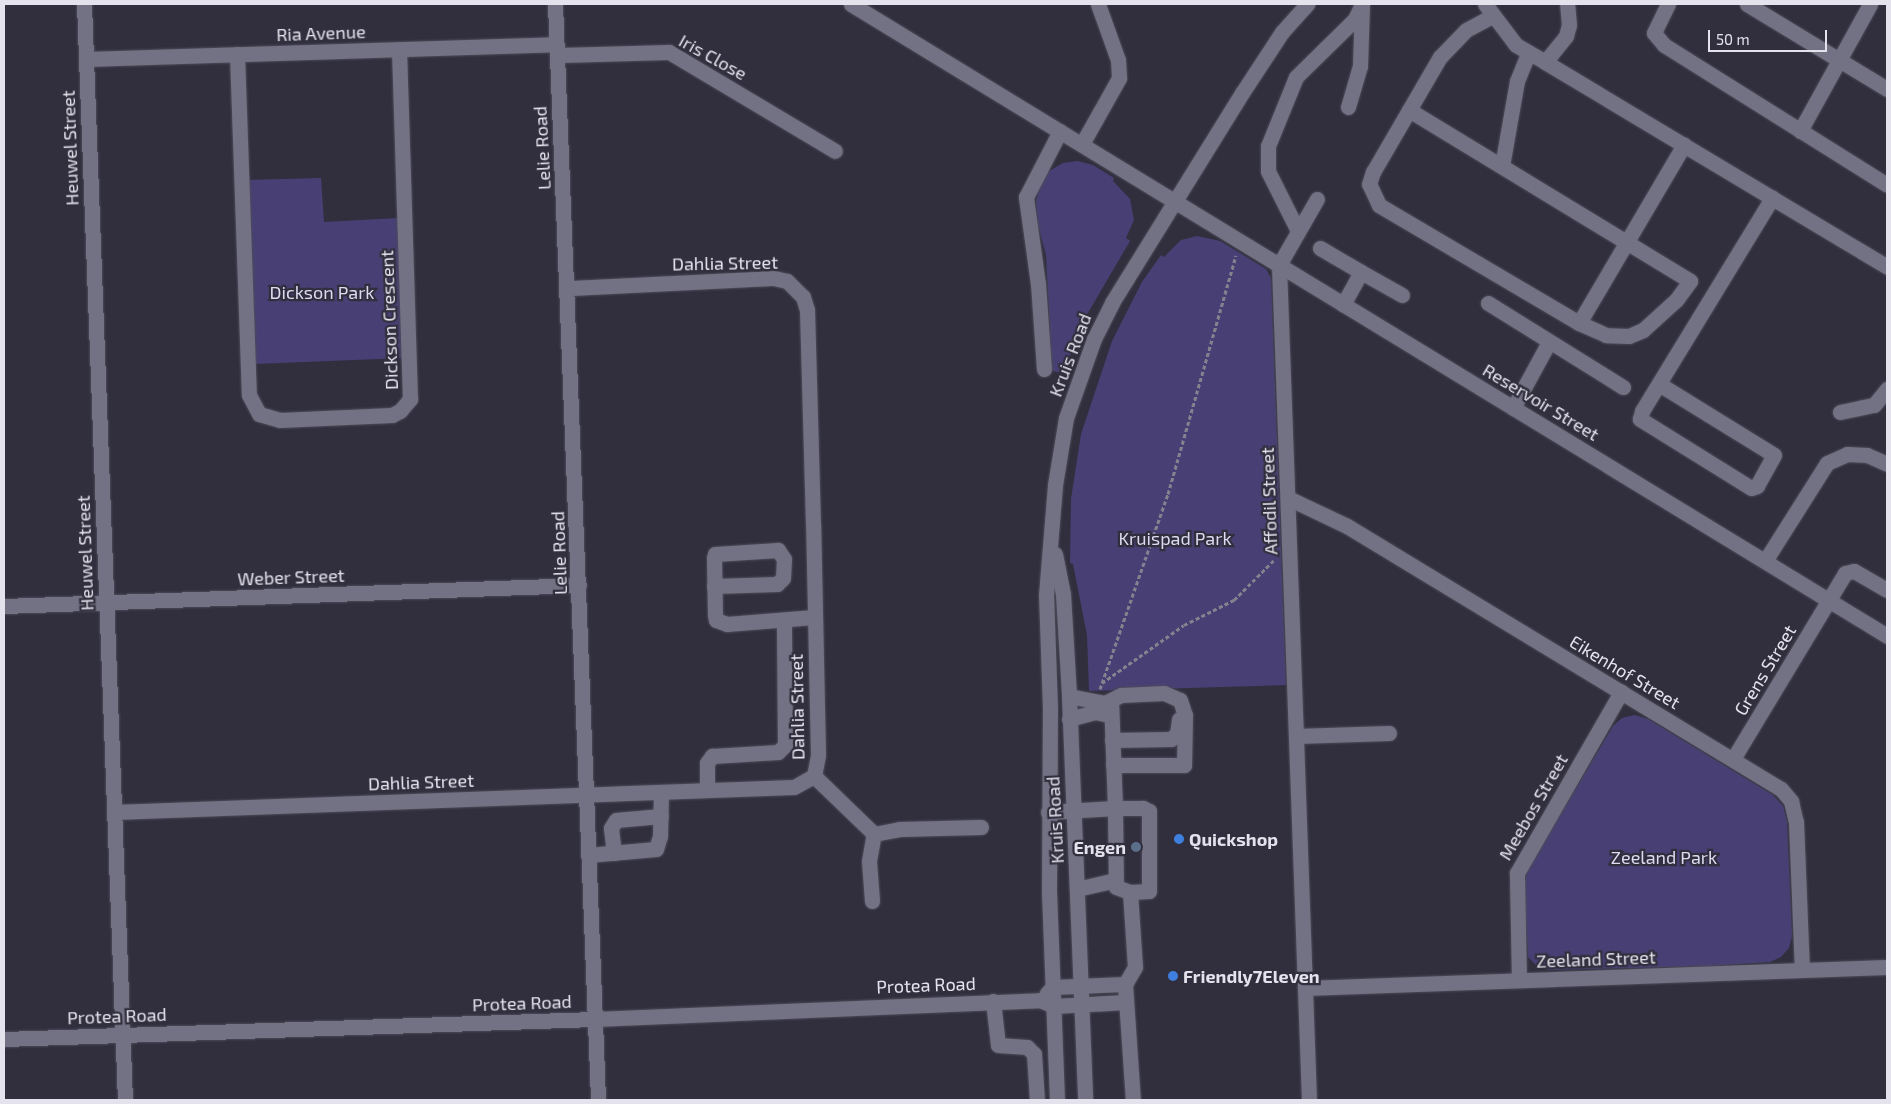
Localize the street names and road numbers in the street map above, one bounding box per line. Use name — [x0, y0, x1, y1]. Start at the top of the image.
street label: Ria Avenue — [276, 21, 366, 45]
street label: Iris Close — [675, 30, 751, 84]
street label: Heuwel Street — [57, 90, 83, 206]
street label: Lelie Road — [529, 106, 555, 190]
street label: Dickson Crescent — [376, 250, 402, 390]
street label: Dahlia Street — [672, 251, 778, 275]
street label: Kruis Road — [1044, 310, 1096, 400]
street label: Reservoir Street — [1479, 359, 1603, 445]
street label: Affodil Street — [1256, 447, 1282, 555]
street label: Heuwel Street — [72, 495, 98, 611]
street label: Lelie Road — [547, 511, 571, 595]
street label: Weber Street — [237, 564, 345, 590]
street label: Grens Street — [1730, 621, 1800, 719]
street label: Eikenhof Street — [1566, 631, 1684, 713]
street label: Dahlia Street — [785, 654, 809, 760]
street label: Meebos Street — [1494, 750, 1572, 864]
street label: Dahlia Street — [368, 769, 474, 795]
street label: Kruis Road — [1042, 776, 1068, 864]
street label: Zeeland Street — [1536, 946, 1656, 972]
street label: Protea Road — [876, 972, 976, 998]
street label: Protea Road — [472, 990, 572, 1016]
street label: Protea Road — [67, 1003, 167, 1029]

